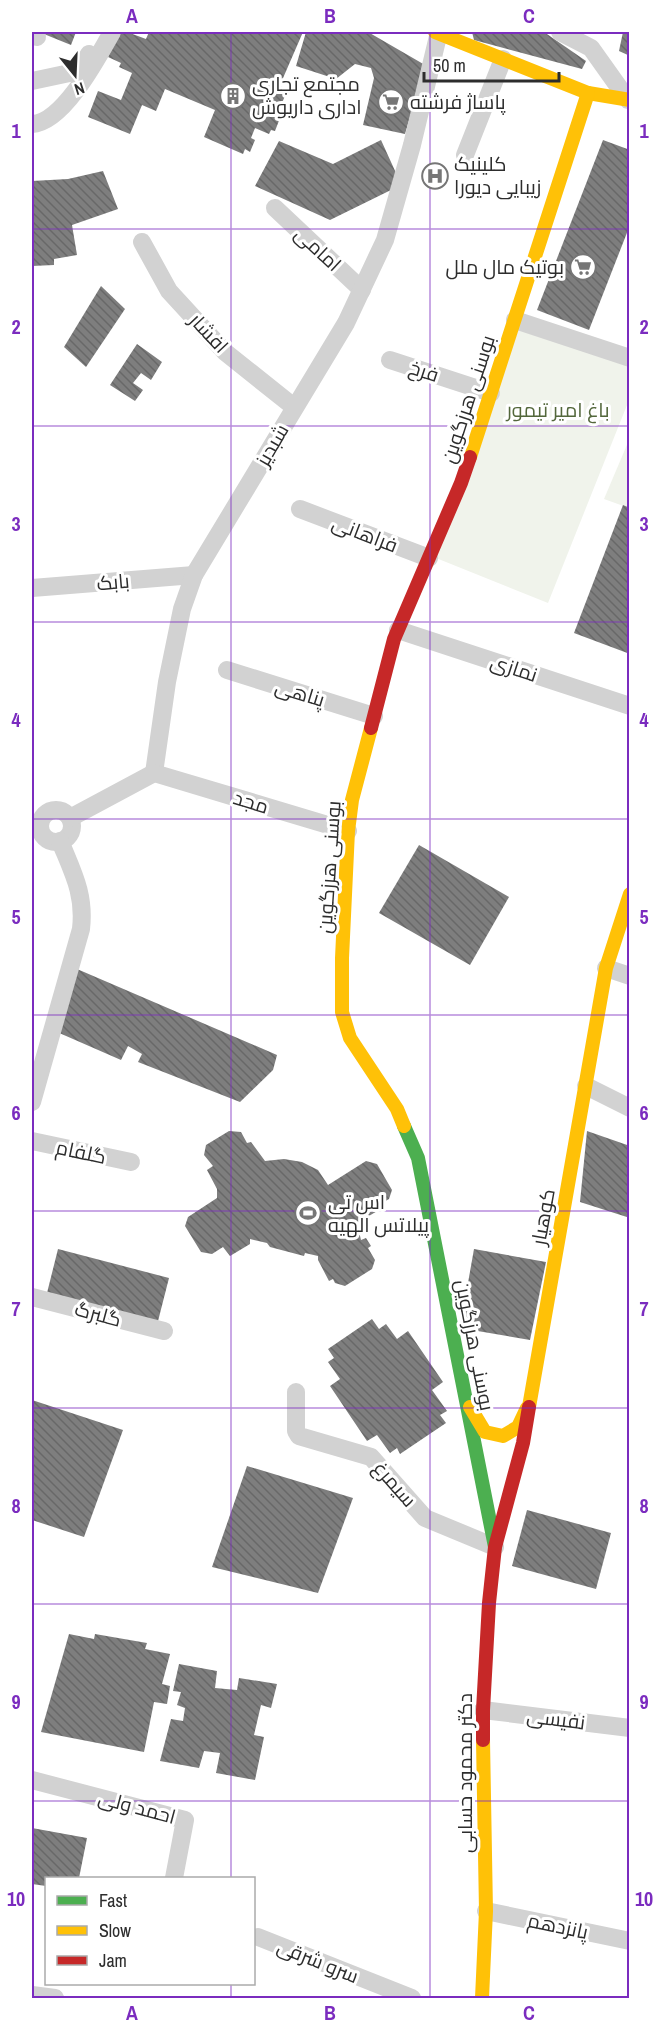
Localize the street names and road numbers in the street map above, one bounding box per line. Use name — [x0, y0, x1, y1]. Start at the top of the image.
street label: امامی — [289, 220, 348, 277]
street label: افشار — [183, 306, 235, 359]
street label: بوسنی هرزگوین — [434, 331, 501, 466]
street label: فرخ — [406, 353, 442, 389]
street label: شبدیز — [248, 419, 294, 472]
street label: فراهانی — [328, 509, 402, 558]
street label: بابک — [95, 567, 131, 596]
street label: نمازی — [487, 647, 541, 688]
street label: پناهی — [272, 672, 329, 713]
street label: مجد — [230, 783, 272, 820]
street label: بوسنی هرزگوین — [310, 800, 347, 934]
street label: گلفام — [53, 1133, 109, 1171]
street label: کوهیار — [524, 1186, 561, 1248]
street label: بوسنی هرزگوین — [450, 1277, 501, 1413]
street label: گلبرگ — [72, 1294, 124, 1333]
street label: سیمرغ — [367, 1455, 423, 1513]
street label: دکتر محمود حسابی — [451, 1693, 478, 1853]
street label: نفیسی — [525, 1702, 587, 1735]
street label: احمد ولی — [95, 1783, 179, 1830]
street label: پانزدهم — [525, 1906, 592, 1946]
street label: سرو شرقی — [273, 1932, 363, 1989]

